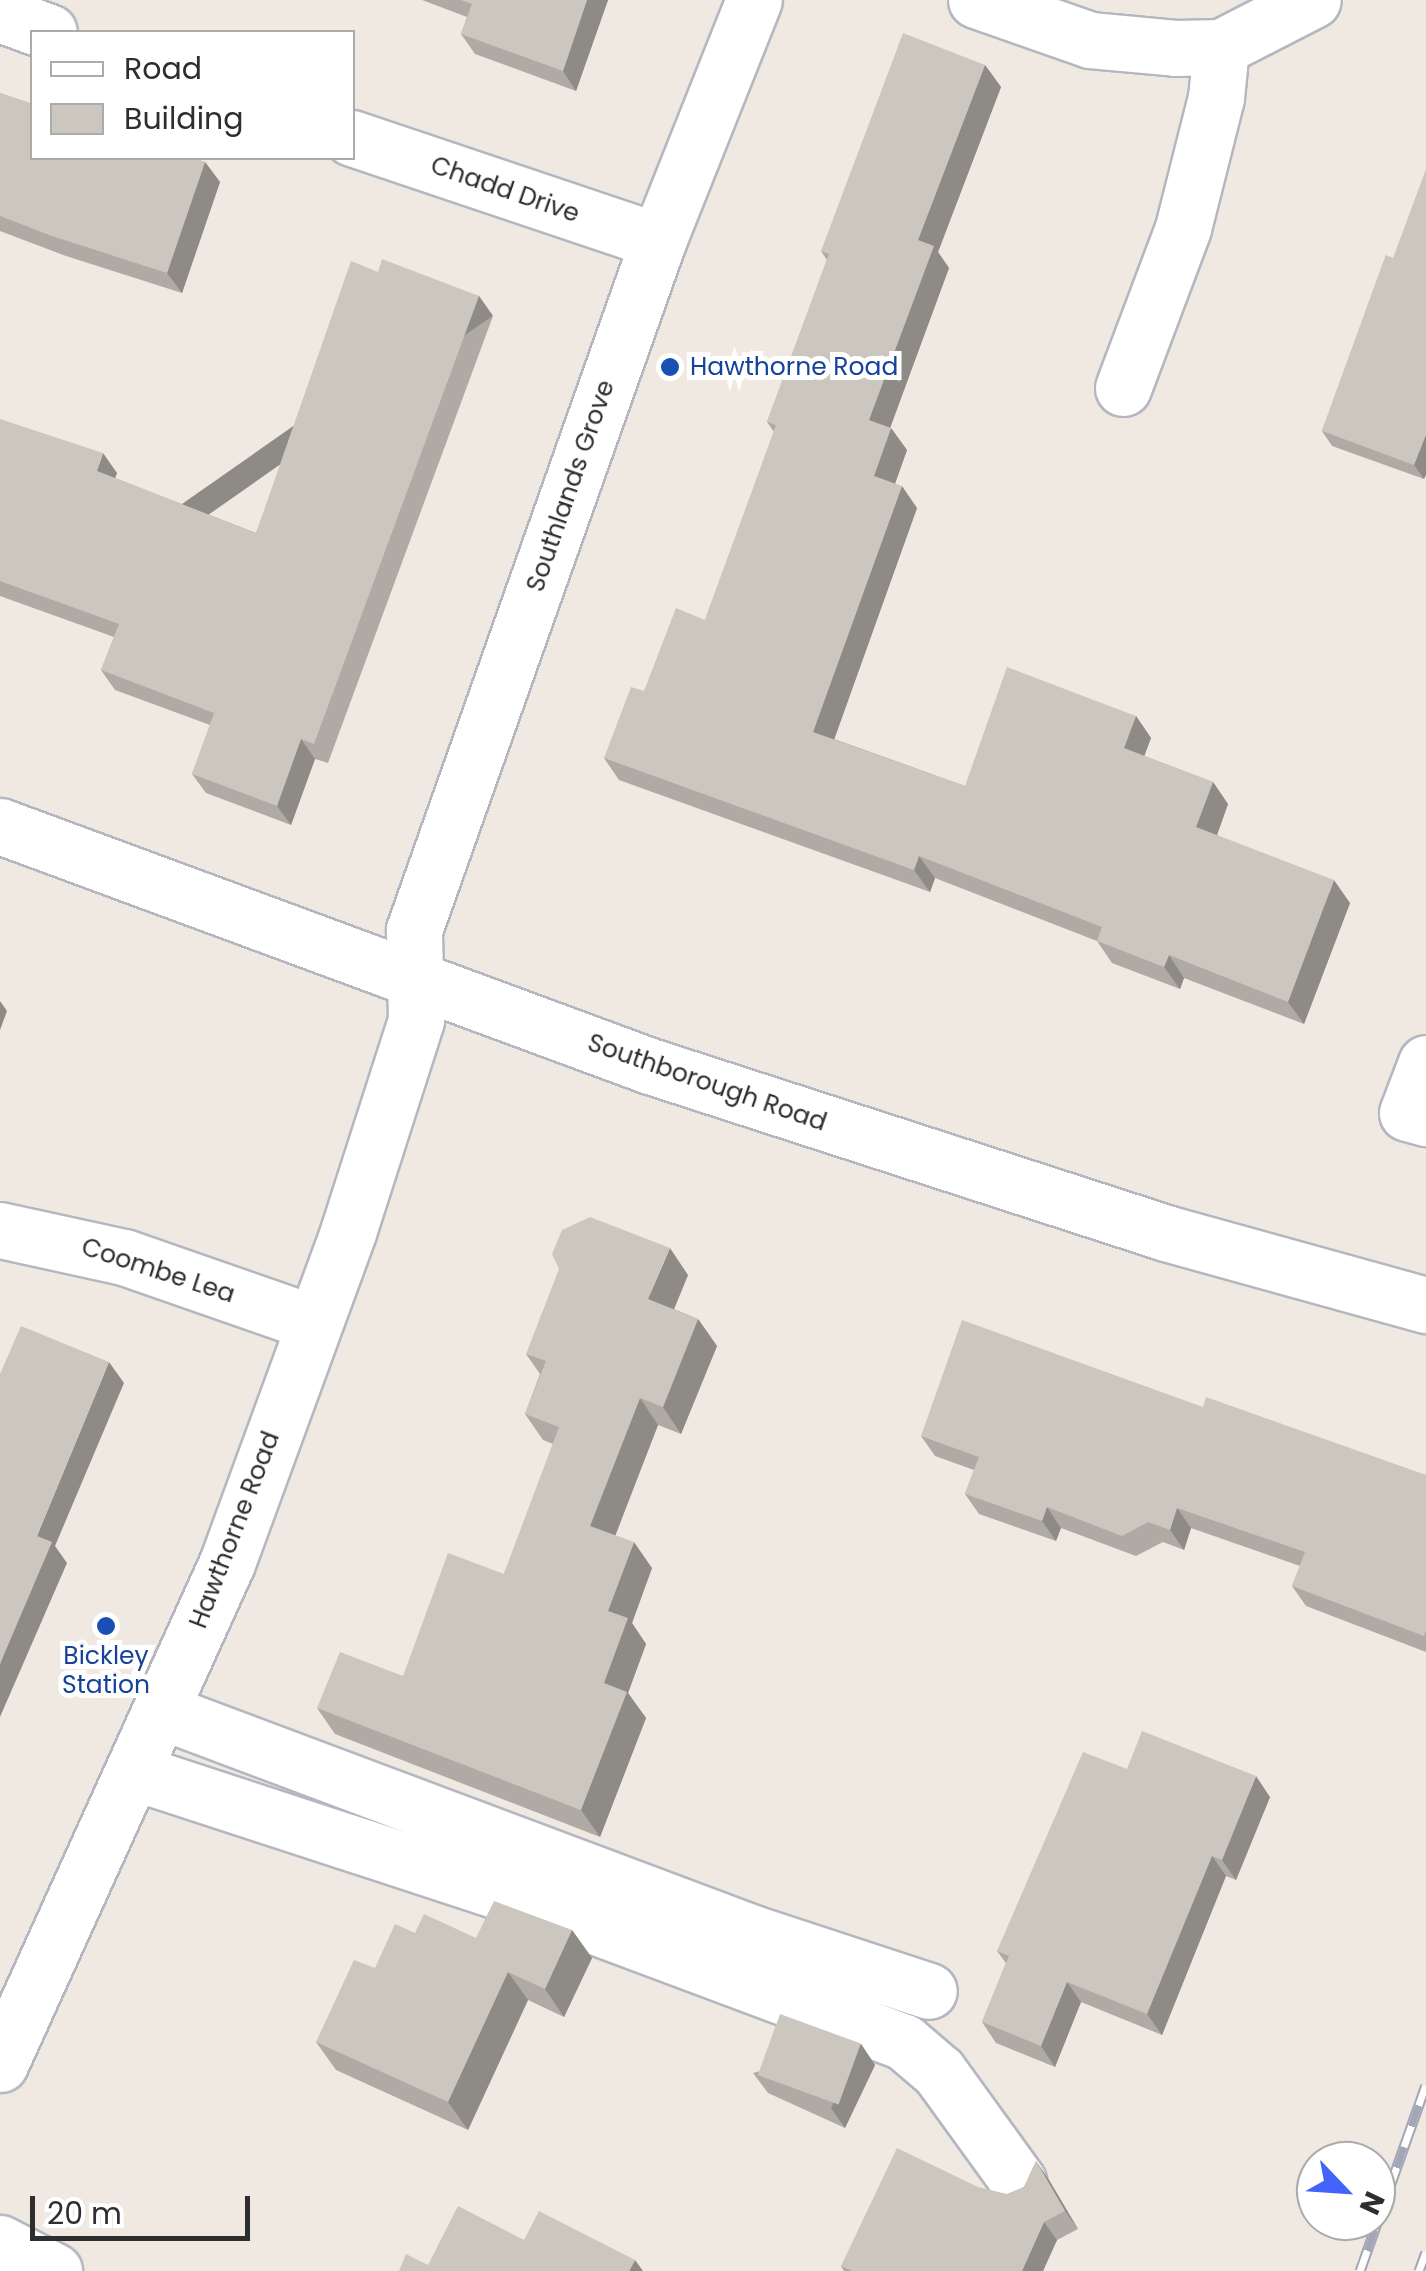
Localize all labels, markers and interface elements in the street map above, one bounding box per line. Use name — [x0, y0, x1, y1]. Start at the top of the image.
legend — [30, 30, 355, 160]
text: Road — [124, 47, 202, 90]
text: Building — [124, 97, 244, 140]
street label: Chadd Drive — [427, 151, 583, 229]
place label: Hawthorne Road — [690, 352, 898, 382]
marker: Hawthorne Road — [659, 356, 681, 378]
street label: Southlands Grove — [521, 376, 621, 596]
street label: Southborough Road — [584, 1028, 830, 1138]
street label: Coombe Lea — [78, 1232, 238, 1310]
street label: Hawthorne Road — [184, 1427, 286, 1633]
marker: Bickley Station — [95, 1615, 117, 1637]
place label: Bickley Station — [62, 1642, 150, 1701]
north arrow — [1296, 2141, 1396, 2241]
scale bar — [35, 2176, 255, 2238]
text: N — [1350, 2185, 1394, 2221]
text: 20 m — [47, 2192, 122, 2235]

